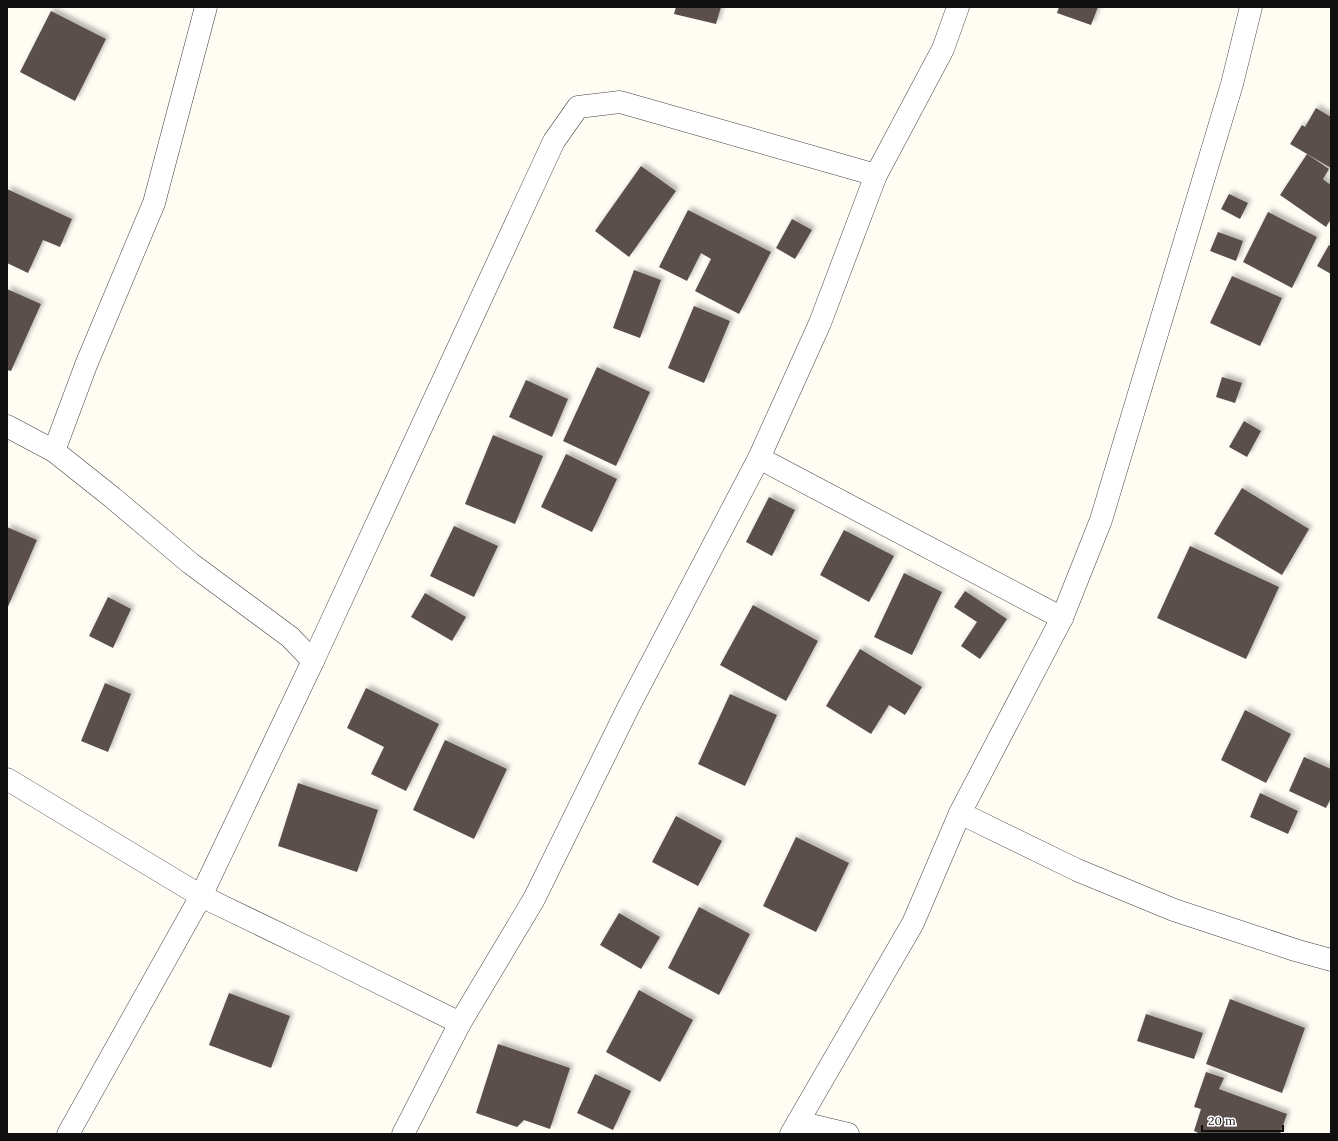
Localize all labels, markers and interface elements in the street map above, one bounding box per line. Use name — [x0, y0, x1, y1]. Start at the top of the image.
scale bar — [1202, 1107, 1283, 1133]
text: 20 m — [1208, 1113, 1236, 1128]

